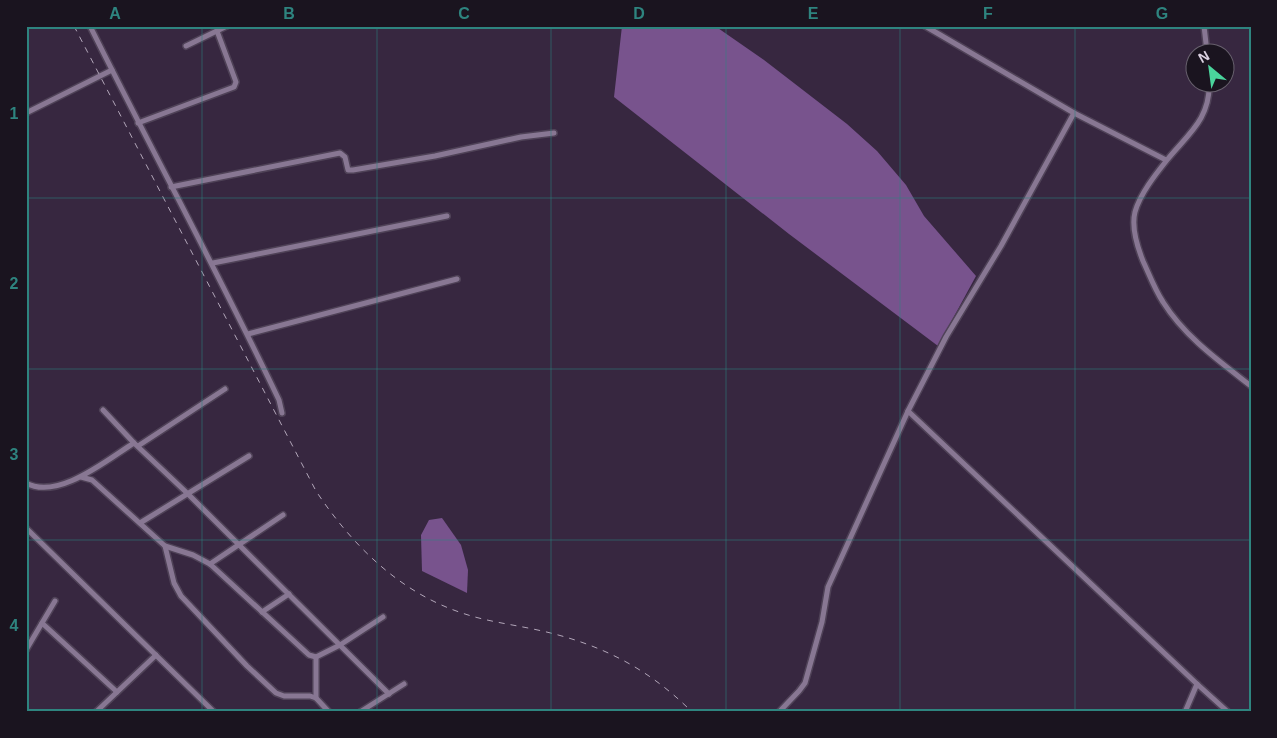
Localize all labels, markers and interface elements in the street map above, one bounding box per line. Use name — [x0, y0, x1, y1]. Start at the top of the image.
text: A — [109, 5, 121, 22]
text: B — [283, 5, 295, 22]
text: C — [458, 5, 470, 22]
text: D — [633, 5, 645, 22]
text: E — [808, 5, 819, 22]
text: F — [983, 5, 993, 22]
text: G — [1156, 5, 1168, 22]
north arrow — [1184, 42, 1234, 92]
text: N — [1195, 47, 1212, 66]
text: 1 — [10, 105, 19, 122]
text: 2 — [10, 275, 19, 292]
text: 3 — [10, 446, 19, 463]
text: 4 — [10, 617, 19, 634]

